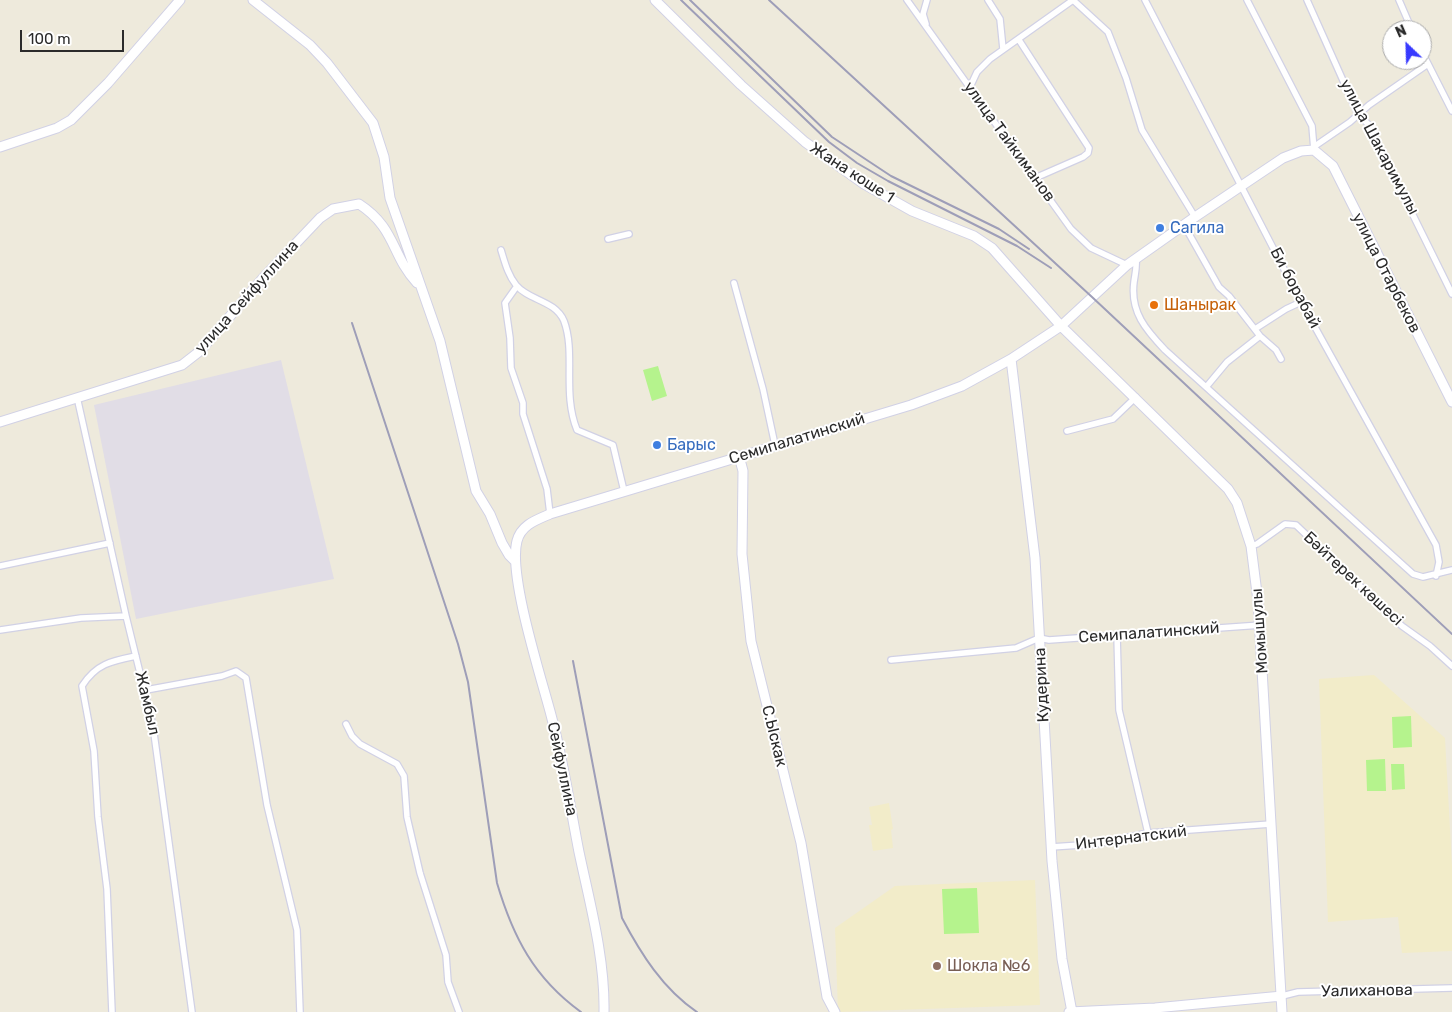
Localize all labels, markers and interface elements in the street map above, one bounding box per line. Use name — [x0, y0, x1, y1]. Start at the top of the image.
scale bar — [22, 20, 126, 52]
north arrow — [1382, 20, 1432, 70]
text: N — [1393, 22, 1409, 42]
text: 100 m — [28, 30, 70, 48]
street label: улица Шакаримулы — [1335, 76, 1423, 218]
street label: улица Тайкиманов — [959, 78, 1059, 206]
street label: Жана коше 1 — [806, 139, 898, 207]
street label: улица Отарбеков — [1347, 210, 1425, 336]
place label: Сагила — [1170, 218, 1224, 238]
marker: Сагила — [1154, 222, 1166, 234]
street label: улица Сейфуллина — [191, 236, 303, 358]
street label: Би борабай — [1266, 244, 1324, 332]
place label: Шанырак — [1164, 295, 1236, 315]
marker: Шанырак — [1148, 299, 1160, 311]
street label: Семипалатинский — [727, 409, 867, 469]
place label: Барыс — [667, 435, 716, 455]
marker: Барыс — [651, 439, 663, 451]
street label: Бәйтерек көшесі — [1299, 528, 1407, 630]
street label: Момышулы — [1247, 588, 1273, 674]
street label: Семипалатинский — [1078, 618, 1220, 648]
street label: Кудерина — [1030, 647, 1054, 723]
street label: Жамбыл — [130, 669, 164, 737]
street label: С.Ыскак — [757, 703, 791, 769]
street label: Сейфуллина — [543, 720, 581, 818]
street label: Интернатский — [1074, 822, 1188, 854]
place label: Шокла №6 — [947, 956, 1030, 976]
marker: Шокла №6 — [931, 960, 943, 972]
street label: Уалиханова — [1321, 981, 1413, 1001]

